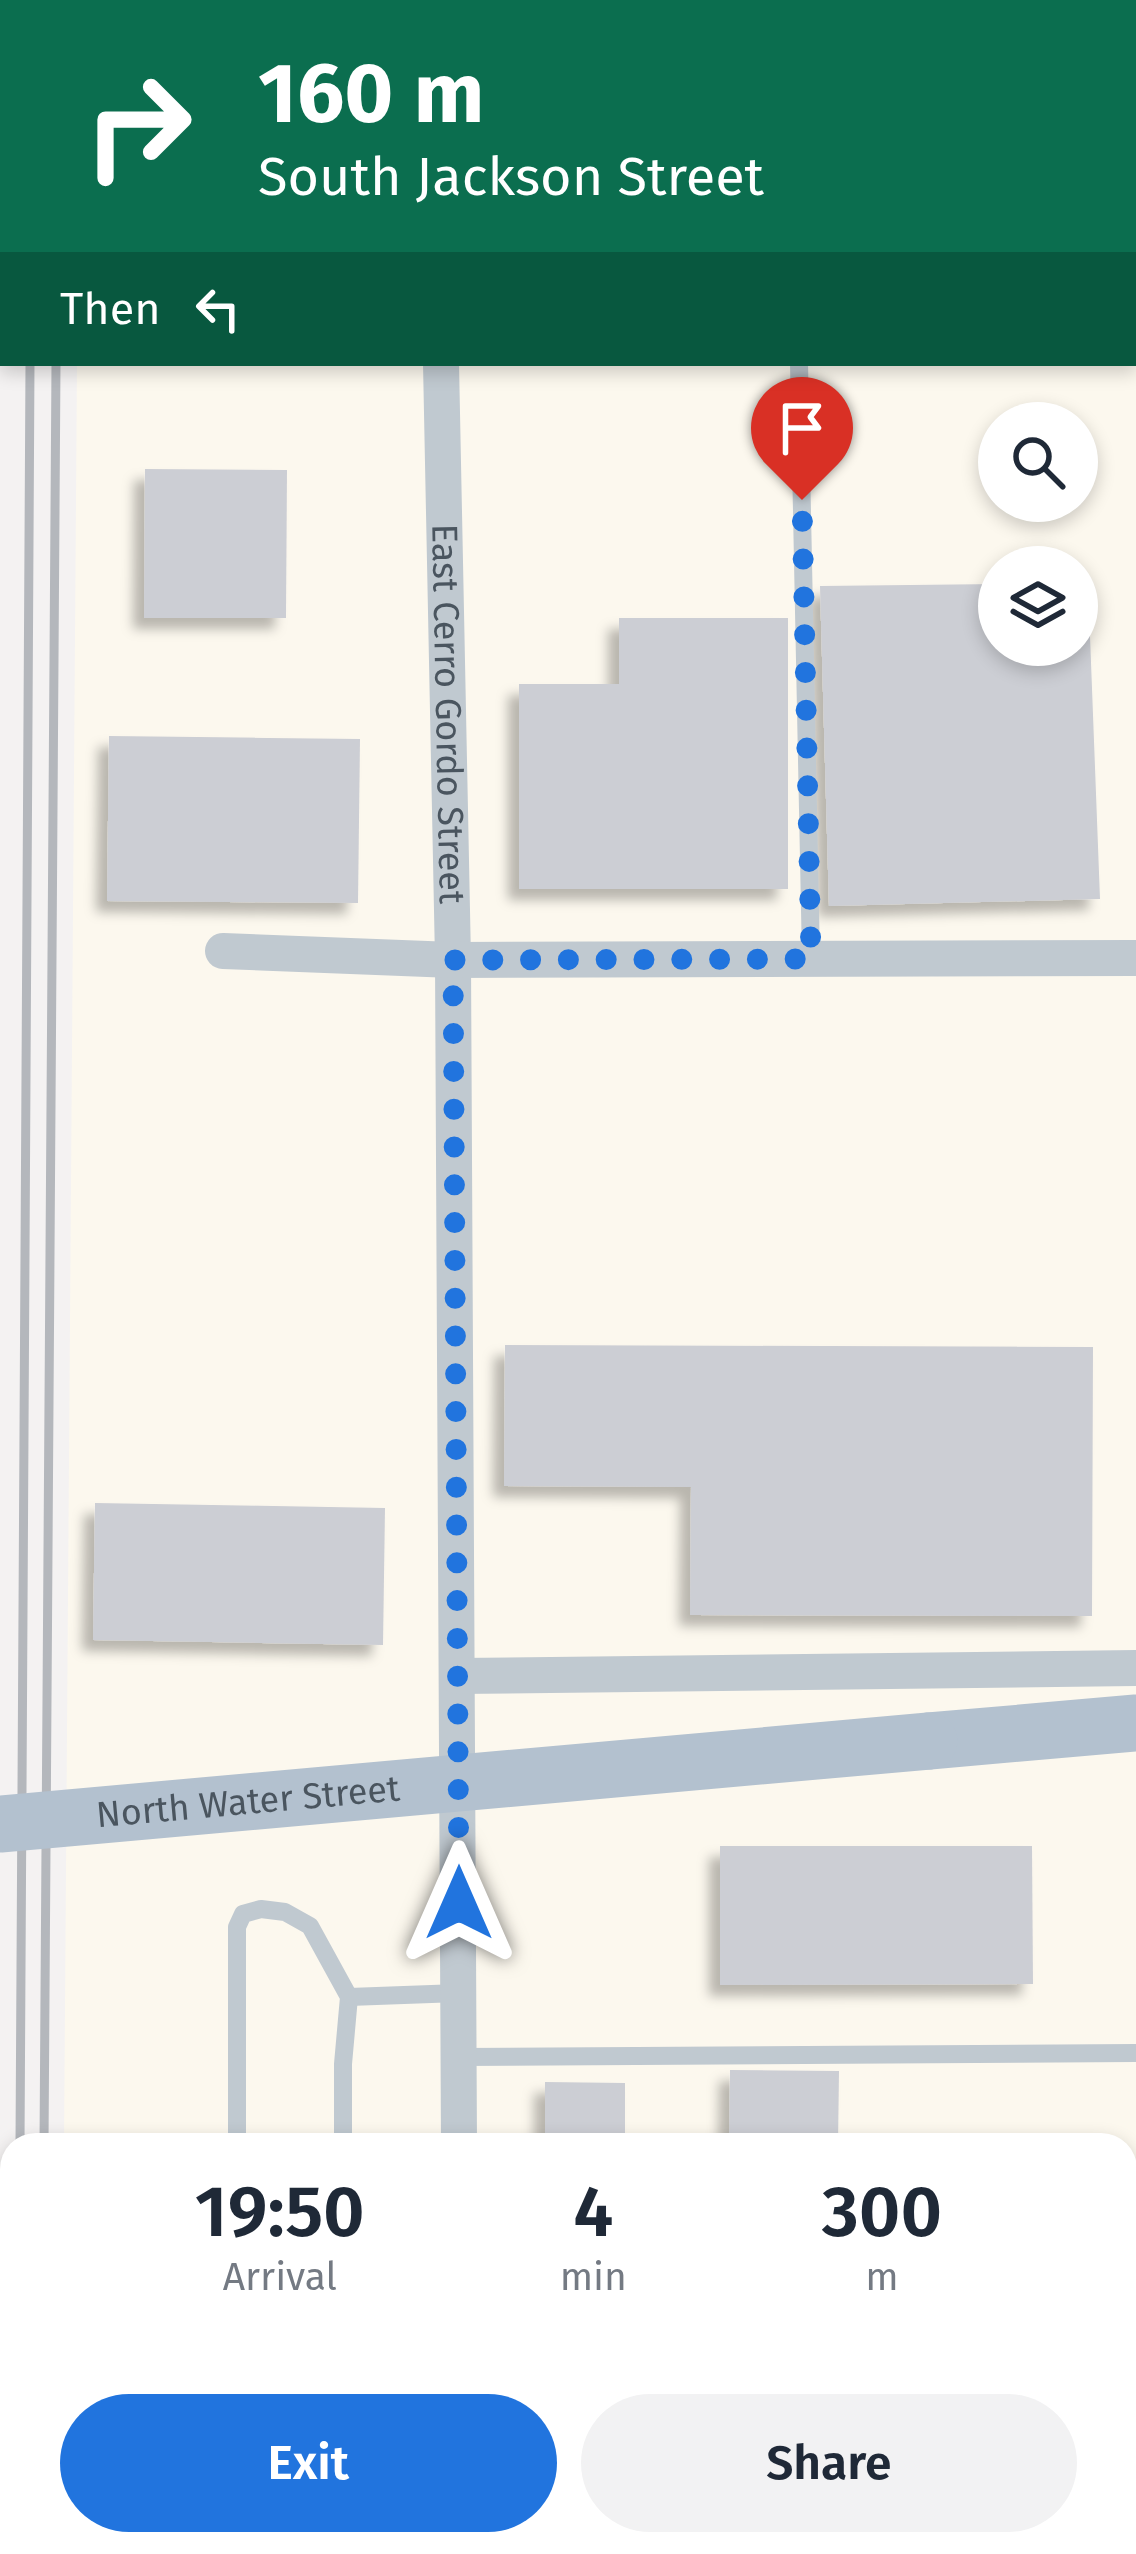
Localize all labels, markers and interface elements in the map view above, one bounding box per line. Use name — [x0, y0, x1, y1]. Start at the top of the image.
text: 160 m — [258, 43, 484, 144]
icon: right — [60, 48, 216, 204]
text: South Jackson Street — [258, 145, 764, 209]
icon: left — [185, 276, 251, 342]
text: Then — [60, 282, 161, 336]
pin — [751, 377, 853, 500]
icon: arrive — [769, 395, 835, 461]
map controls — [978, 402, 1098, 666]
button: search — [978, 402, 1098, 522]
street label: East Cerro Gordo Street — [422, 523, 474, 904]
button: layers — [978, 546, 1098, 666]
street label: North Water Street — [94, 1766, 402, 1837]
position arrow — [396, 1840, 522, 1966]
text: 19:50 — [195, 2169, 365, 2255]
text: 4 — [573, 2169, 613, 2255]
text: 300 — [822, 2169, 942, 2255]
text: Arrival — [223, 2254, 337, 2300]
text: min — [560, 2254, 627, 2300]
text: m — [865, 2254, 899, 2300]
button: Exit — [60, 2394, 557, 2532]
button: Share — [581, 2394, 1077, 2532]

